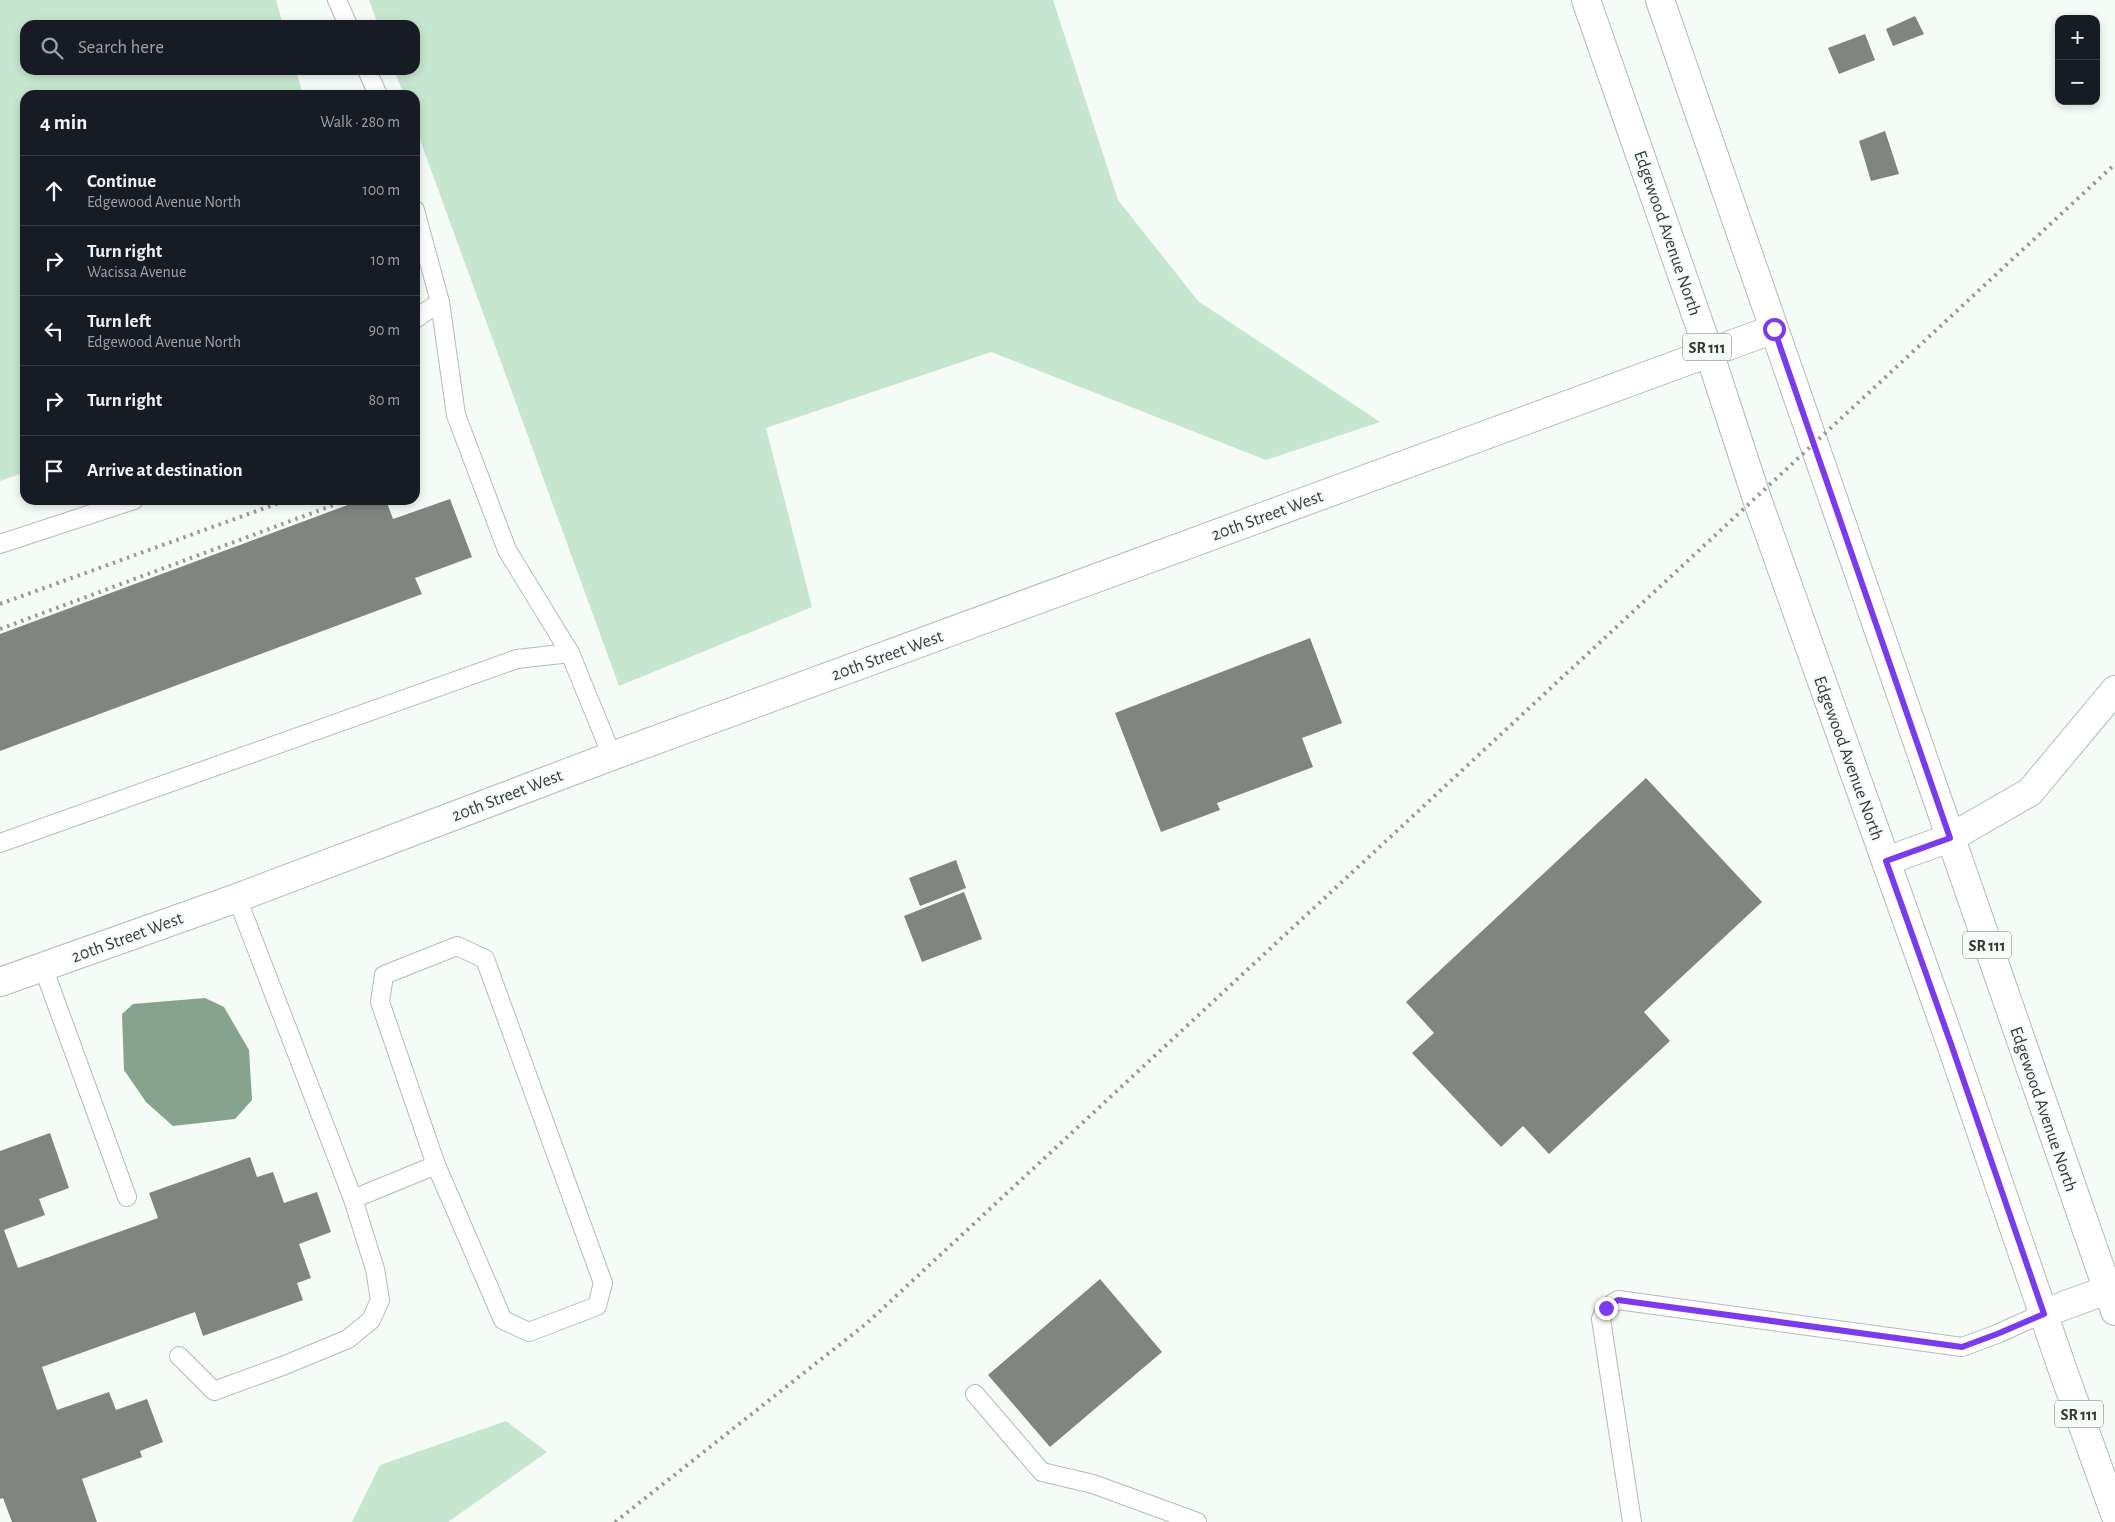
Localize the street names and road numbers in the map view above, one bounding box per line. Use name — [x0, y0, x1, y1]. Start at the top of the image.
street label: Edgewood Avenue North — [1630, 148, 1704, 318]
road number: SR 111 — [1683, 334, 1731, 361]
street label: 20th Street West — [1209, 487, 1326, 544]
street label: 20th Street West — [829, 627, 946, 684]
street label: Edgewood Avenue North — [1810, 674, 1886, 843]
street label: 20th Street West — [449, 766, 565, 825]
street label: 20th Street West — [69, 909, 186, 966]
road number: SR 111 — [1963, 932, 2011, 958]
street label: Edgewood Avenue North — [2006, 1024, 2080, 1194]
road number: SR 111 — [2055, 1400, 2103, 1428]

